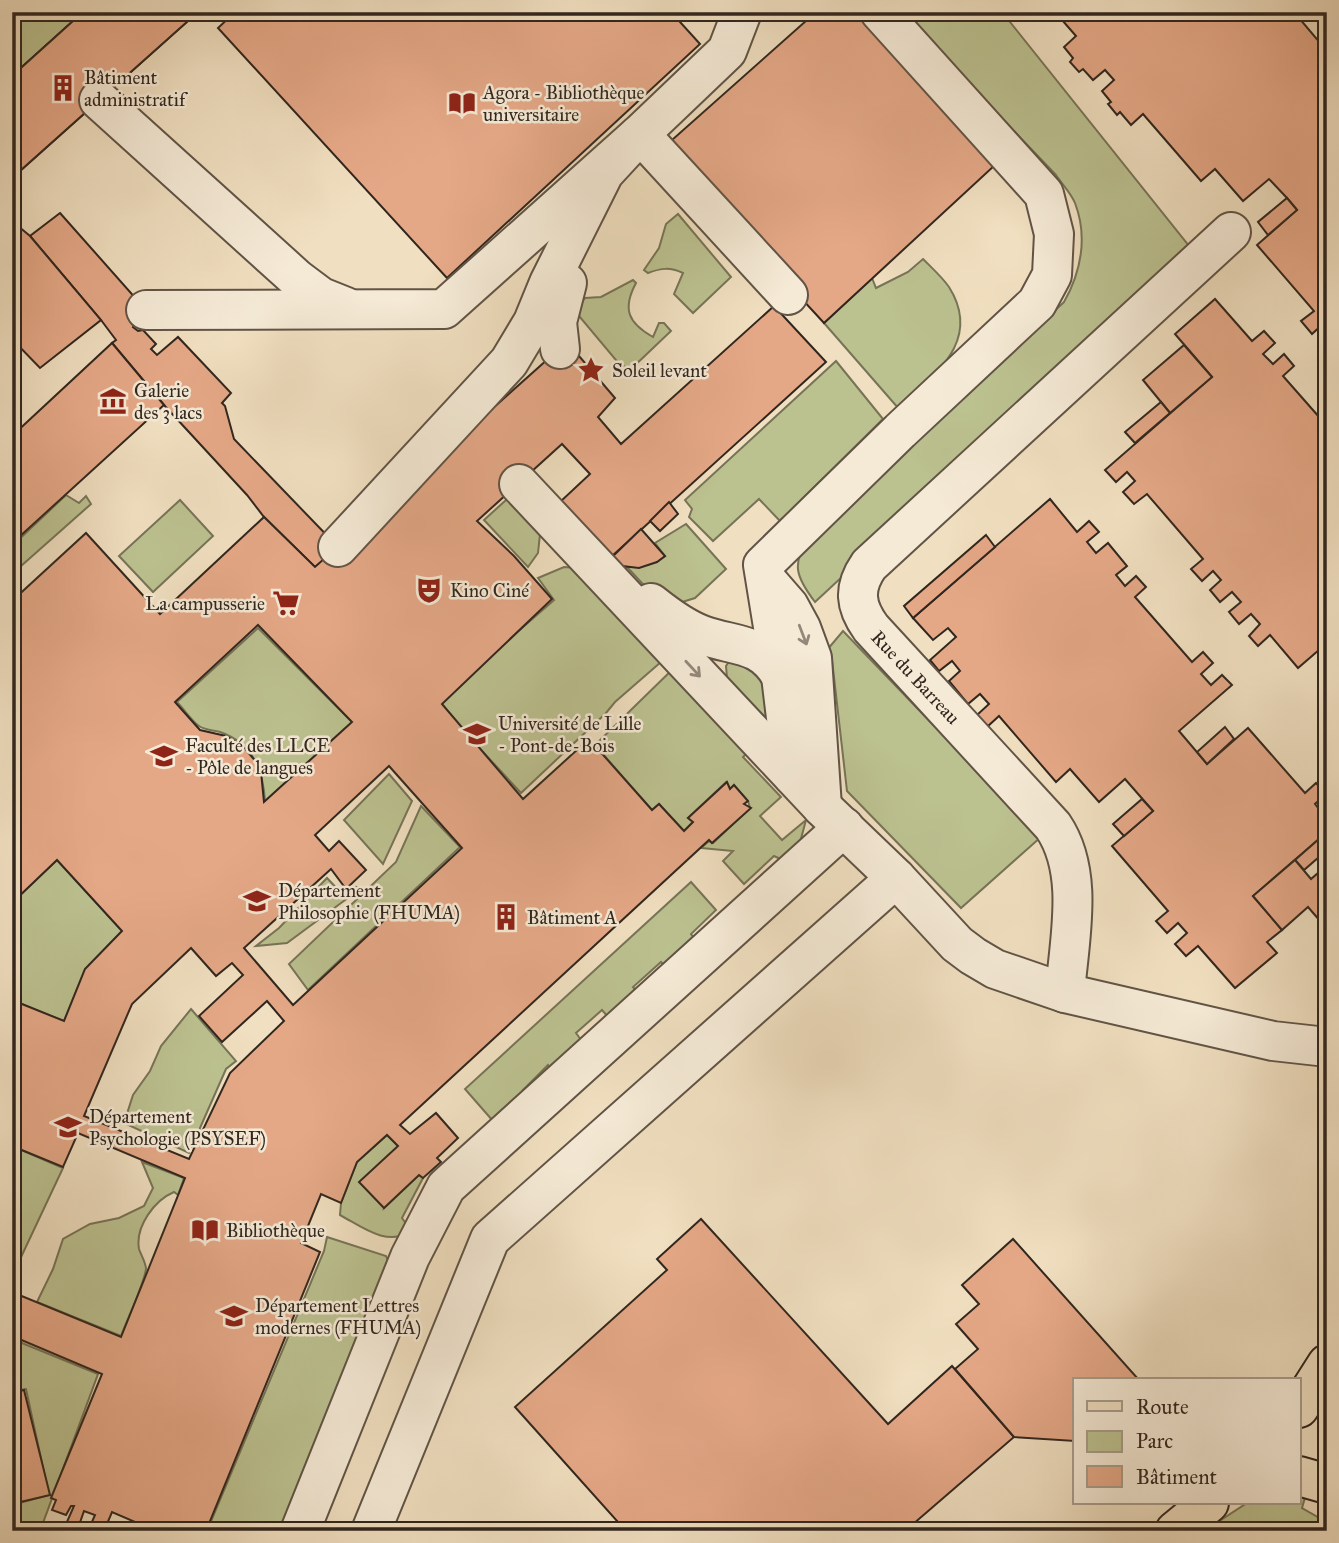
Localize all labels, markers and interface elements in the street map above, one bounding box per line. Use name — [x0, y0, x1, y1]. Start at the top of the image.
place label: Bâtiment administratif — [84, 66, 188, 111]
building icon: Bâtiment administratif — [48, 73, 78, 103]
place label: Agora - Bibliothèque universitaire — [482, 81, 645, 126]
library icon: Agora - Bibliothèque universitaire — [447, 88, 477, 118]
place icon: Soleil levant — [576, 355, 606, 385]
place label: Soleil levant — [612, 359, 707, 382]
place label: Galerie des 3 lacs — [134, 379, 202, 424]
museum icon: Galerie des 3 lacs — [98, 386, 128, 416]
theatre icon: Kino Ciné — [414, 575, 444, 605]
place label: Kino Ciné — [450, 579, 529, 602]
supermarket icon: La campusserie — [271, 588, 301, 618]
place label: La campusserie — [145, 592, 265, 615]
one-way arrow — [798, 623, 811, 645]
street label: Rue du Barreau — [866, 626, 965, 729]
one-way arrow — [685, 660, 702, 677]
place label: Université de Lille - Pont-de-Bois — [498, 712, 642, 757]
school or university icon: Université de Lille - Pont-de-Bois — [462, 719, 492, 749]
place label: Faculté des LLCE - Pôle de langues — [185, 734, 330, 780]
school or university icon: Faculté des LLCE - Pôle de langues — [149, 741, 179, 771]
place label: Département Philosophie (FHUMA) — [278, 879, 460, 925]
school or university icon: Département Philosophie (FHUMA) — [242, 886, 272, 916]
building icon: Bâtiment A — [491, 902, 521, 932]
place label: Bâtiment A — [527, 906, 617, 929]
place label: Département Psychologie (PSYSEF) — [89, 1105, 266, 1151]
school or university icon: Département Psychologie (PSYSEF) — [53, 1112, 83, 1142]
library icon: Bibliothèque — [190, 1215, 220, 1245]
place label: Bibliothèque — [226, 1219, 325, 1243]
place label: Département Lettres modernes (FHUMA) — [255, 1294, 421, 1340]
school or university icon: Département Lettres modernes (FHUMA) — [219, 1301, 249, 1331]
legend — [1073, 1378, 1300, 1504]
text: Route — [1136, 1394, 1189, 1420]
text: Parc — [1136, 1428, 1173, 1454]
text: Bâtiment — [1136, 1464, 1218, 1490]

